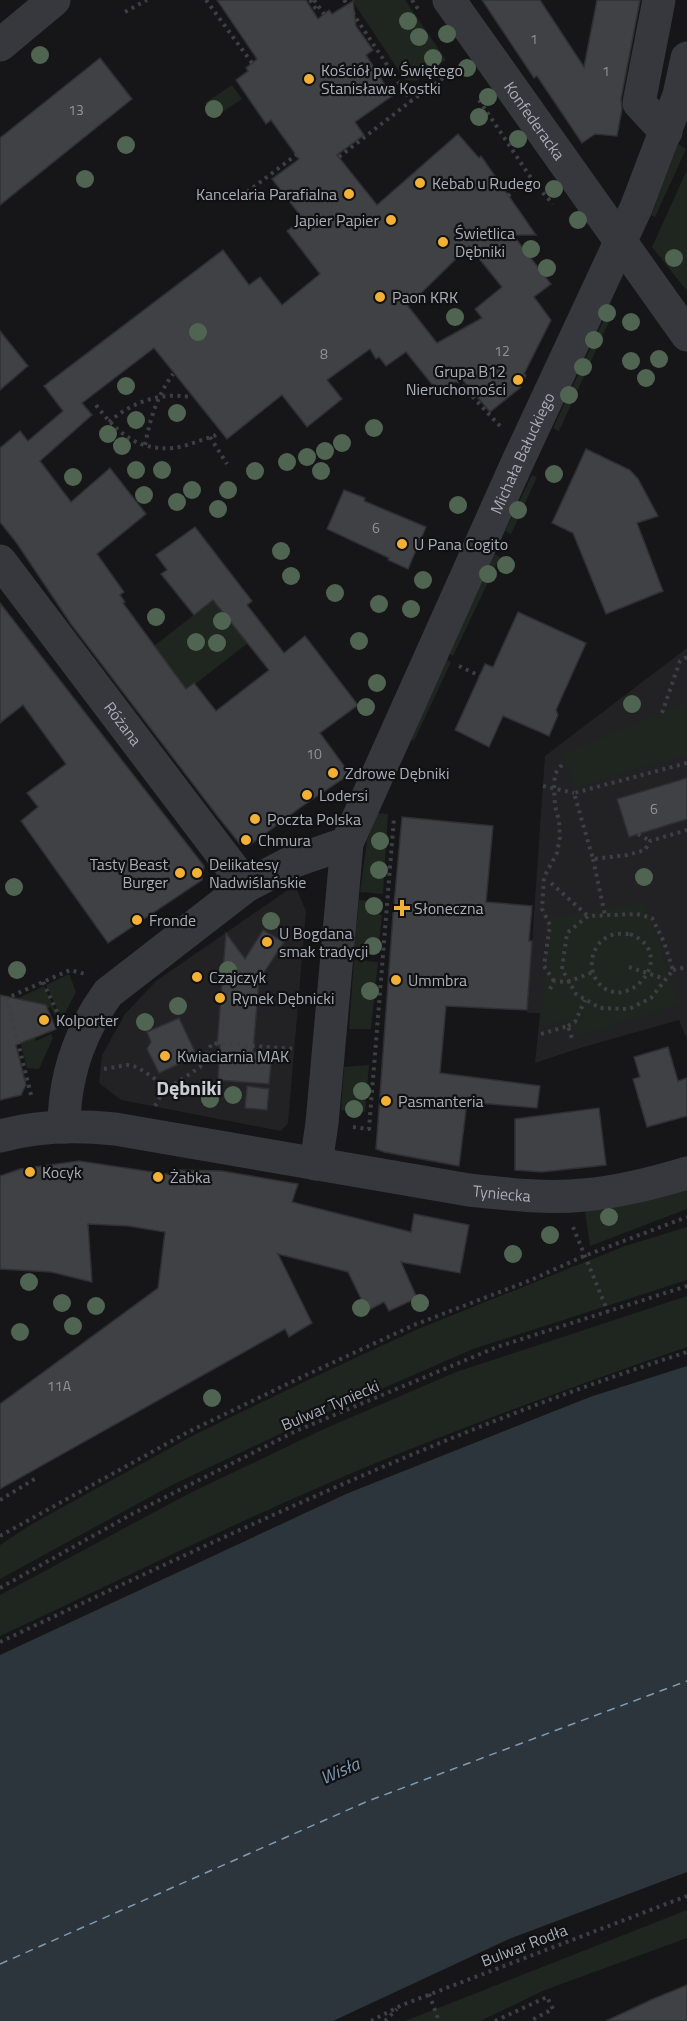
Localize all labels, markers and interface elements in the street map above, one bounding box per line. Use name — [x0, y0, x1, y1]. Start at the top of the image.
house number: 1 — [530, 28, 538, 49]
place label: Kościół pw. Świętego Stanisława Kostki — [321, 58, 463, 100]
house number: 1 — [602, 60, 610, 81]
marker: Kościół pw. Świętego Stanisława Kostki — [302, 72, 316, 86]
street label: Konfederacka — [498, 76, 571, 165]
house number: 13 — [68, 99, 84, 120]
place label: Kebab u Rudego — [432, 171, 541, 195]
marker: Kebab u Rudego — [413, 176, 427, 190]
place label: Kancelaria Parafialna — [196, 182, 337, 206]
marker: Kancelaria Parafialna — [342, 187, 356, 201]
place label: Japier Papier — [294, 208, 379, 232]
marker: Japier Papier — [384, 213, 398, 227]
place label: Świetlica Dębniki — [455, 221, 515, 263]
marker: Świetlica Dębniki — [436, 235, 450, 249]
place label: Paon KRK — [392, 285, 458, 309]
marker: Paon KRK — [373, 290, 387, 304]
house number: 12 — [494, 340, 510, 361]
house number: 8 — [320, 343, 328, 364]
place label: Grupa B12 Nieruchomości — [406, 359, 506, 401]
marker: Grupa B12 Nieruchomości — [511, 373, 525, 387]
street label: Michała Bałuckiego — [484, 388, 560, 518]
house number: 6 — [372, 517, 380, 538]
place label: U Pana Cogito — [414, 532, 508, 556]
marker: U Pana Cogito — [395, 537, 409, 551]
street label: Różana — [98, 696, 148, 751]
house number: 10 — [306, 743, 322, 764]
place label: Zdrowe Dębniki — [345, 761, 449, 785]
marker: Zdrowe Dębniki — [326, 766, 340, 780]
place label: Lodersi — [319, 783, 368, 807]
marker: Lodersi — [300, 788, 314, 802]
house number: 6 — [650, 798, 658, 819]
place label: Poczta Polska — [267, 807, 361, 831]
marker: Poczta Polska — [248, 812, 262, 826]
place label: Chmura — [258, 828, 311, 852]
marker: Chmura — [239, 833, 253, 847]
place label: Tasty Beast Burger — [90, 852, 168, 894]
place label: Delikatesy Nadwiślańskie — [209, 852, 306, 894]
marker: Tasty Beast Burger — [173, 866, 187, 880]
marker: Delikatesy Nadwiślańskie — [190, 866, 204, 880]
place label: Słoneczna — [414, 896, 484, 920]
marker: Słoneczna — [395, 901, 409, 915]
place label: Fronde — [149, 908, 196, 932]
marker: Fronde — [130, 913, 144, 927]
place label: U Bogdana smak tradycji — [279, 921, 368, 963]
marker: U Bogdana smak tradycji — [260, 935, 274, 949]
place label: Czajczyk — [209, 965, 266, 989]
place label: Ummbra — [408, 968, 467, 992]
marker: Czajczyk — [190, 970, 204, 984]
marker: Ummbra — [389, 973, 403, 987]
place label: Rynek Dębnicki — [232, 986, 335, 1010]
marker: Rynek Dębnicki — [213, 991, 227, 1005]
place label: Kolporter — [56, 1008, 119, 1032]
marker: Kolporter — [37, 1013, 51, 1027]
place label: Kwiaciarnia MAK — [177, 1044, 289, 1068]
marker: Kwiaciarnia MAK — [158, 1049, 172, 1063]
district label: Dębniki — [156, 1072, 222, 1103]
place label: Pasmanteria — [398, 1089, 484, 1113]
marker: Pasmanteria — [379, 1094, 393, 1108]
place label: Kocyk — [42, 1160, 82, 1184]
marker: Kocyk — [23, 1165, 37, 1179]
place label: Żabka — [170, 1165, 211, 1189]
marker: Żabka — [151, 1170, 165, 1184]
street label: Tyniecka — [472, 1178, 531, 1208]
street label: Bulwar Tyniecki — [277, 1374, 383, 1436]
house number: 11A — [47, 1375, 72, 1396]
water label: Wisła — [316, 1750, 365, 1791]
street label: Bulwar Rodła — [477, 1918, 571, 1972]

